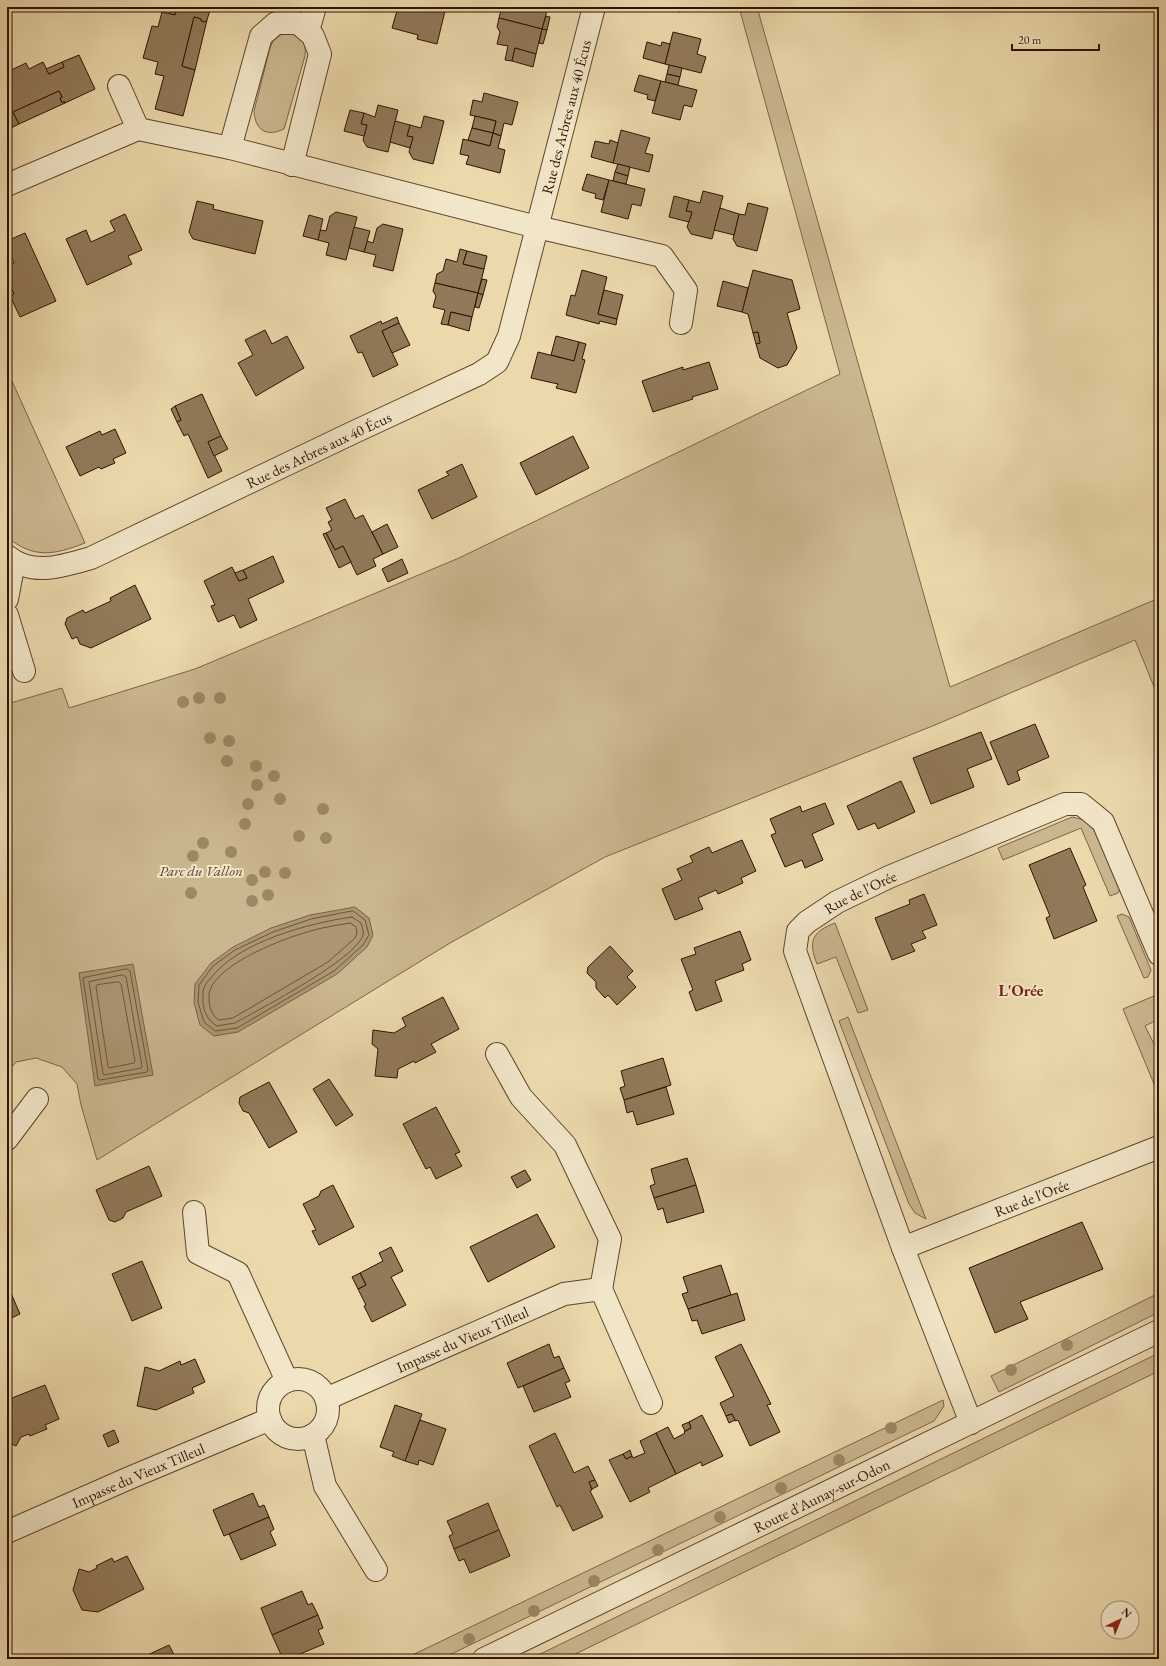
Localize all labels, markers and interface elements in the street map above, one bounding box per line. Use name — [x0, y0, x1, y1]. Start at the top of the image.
scale bar — [1012, 26, 1099, 52]
text: 20 m — [1018, 32, 1042, 48]
street label: Rue des Arbres aux 40 Écus — [537, 38, 595, 196]
street label: Rue des Arbres aux 40 Écus — [243, 407, 394, 492]
park label: Parc du Vallon — [159, 861, 243, 880]
street label: Rue de l'Orée — [820, 866, 899, 918]
district label: L'Orée — [998, 980, 1044, 1001]
street label: Rue de l'Orée — [991, 1174, 1072, 1221]
street label: Impasse du Vieux Tilleul — [393, 1301, 532, 1376]
street label: Impasse du Vieux Tilleul — [69, 1438, 208, 1512]
street label: Route d'Aunay-sur-Odon — [750, 1454, 893, 1536]
north arrow — [1100, 1600, 1140, 1640]
text: N — [1119, 1605, 1135, 1621]

